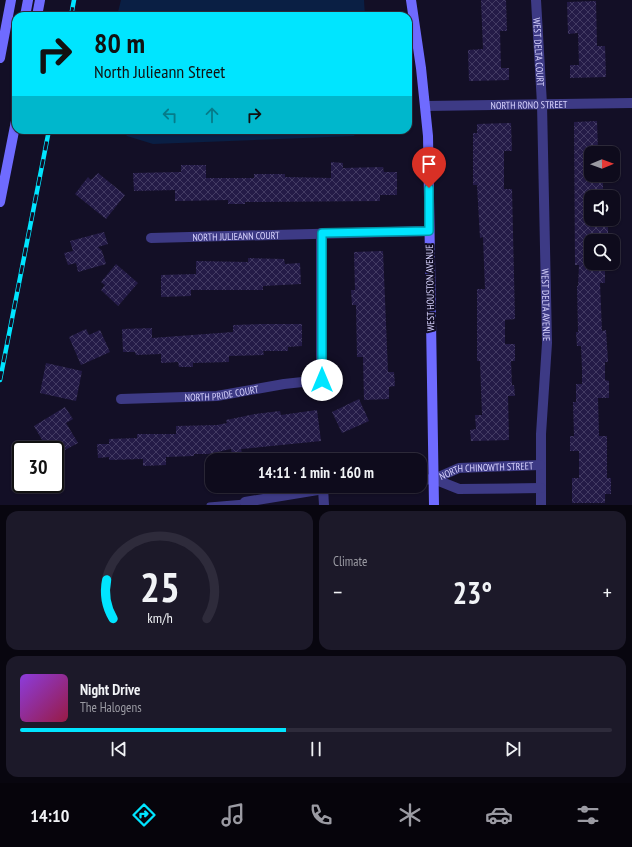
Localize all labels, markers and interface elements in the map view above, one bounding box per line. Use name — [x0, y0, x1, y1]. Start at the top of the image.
street label: WEST DELTA COURT — [531, 17, 547, 87]
text: 80 m — [94, 24, 145, 61]
icon: right — [28, 28, 80, 80]
text: North Julieann Street — [94, 60, 225, 83]
street label: NORTH RONO STREET — [490, 97, 568, 112]
icon: left — [159, 104, 181, 126]
icon: ahead — [201, 104, 223, 126]
icon: right — [243, 104, 265, 126]
north arrow — [584, 146, 620, 182]
map controls — [584, 146, 620, 270]
pin — [412, 147, 446, 188]
icon: arrive — [418, 153, 440, 175]
button: sound — [584, 190, 620, 226]
street label: NORTH JULIEANN COURT — [192, 228, 280, 243]
button: search — [584, 234, 620, 270]
street label: WEST HOUSTON AVENUE — [423, 244, 437, 332]
street label: WEST DELTA AVENUE — [539, 268, 553, 341]
position arrow — [301, 359, 343, 401]
street label: NORTH PRIDE COURT — [185, 382, 260, 404]
speed limit sign: 30 — [12, 441, 64, 493]
street label: NORTH CHINOWTH STREET — [437, 459, 534, 482]
text: 14:11 · 1 min · 160 m — [258, 463, 374, 482]
text: Climate — [333, 553, 367, 570]
text: 25 — [140, 559, 179, 612]
text: 23° — [453, 573, 492, 612]
text: − — [333, 578, 342, 606]
text: + — [603, 578, 612, 606]
text: km/h — [147, 607, 172, 626]
text: Night Drive — [80, 680, 140, 699]
text: The Halogens — [80, 699, 142, 716]
icon: previous — [108, 738, 130, 760]
icon: pause — [305, 738, 327, 760]
icon: next — [502, 738, 524, 760]
icon: directions — [130, 801, 158, 829]
icon: music — [219, 801, 247, 829]
icon: phone — [307, 801, 335, 829]
icon: climate — [396, 801, 424, 829]
icon: car — [485, 801, 513, 829]
icon: filters — [574, 801, 602, 829]
text: 14:10 — [30, 804, 69, 827]

